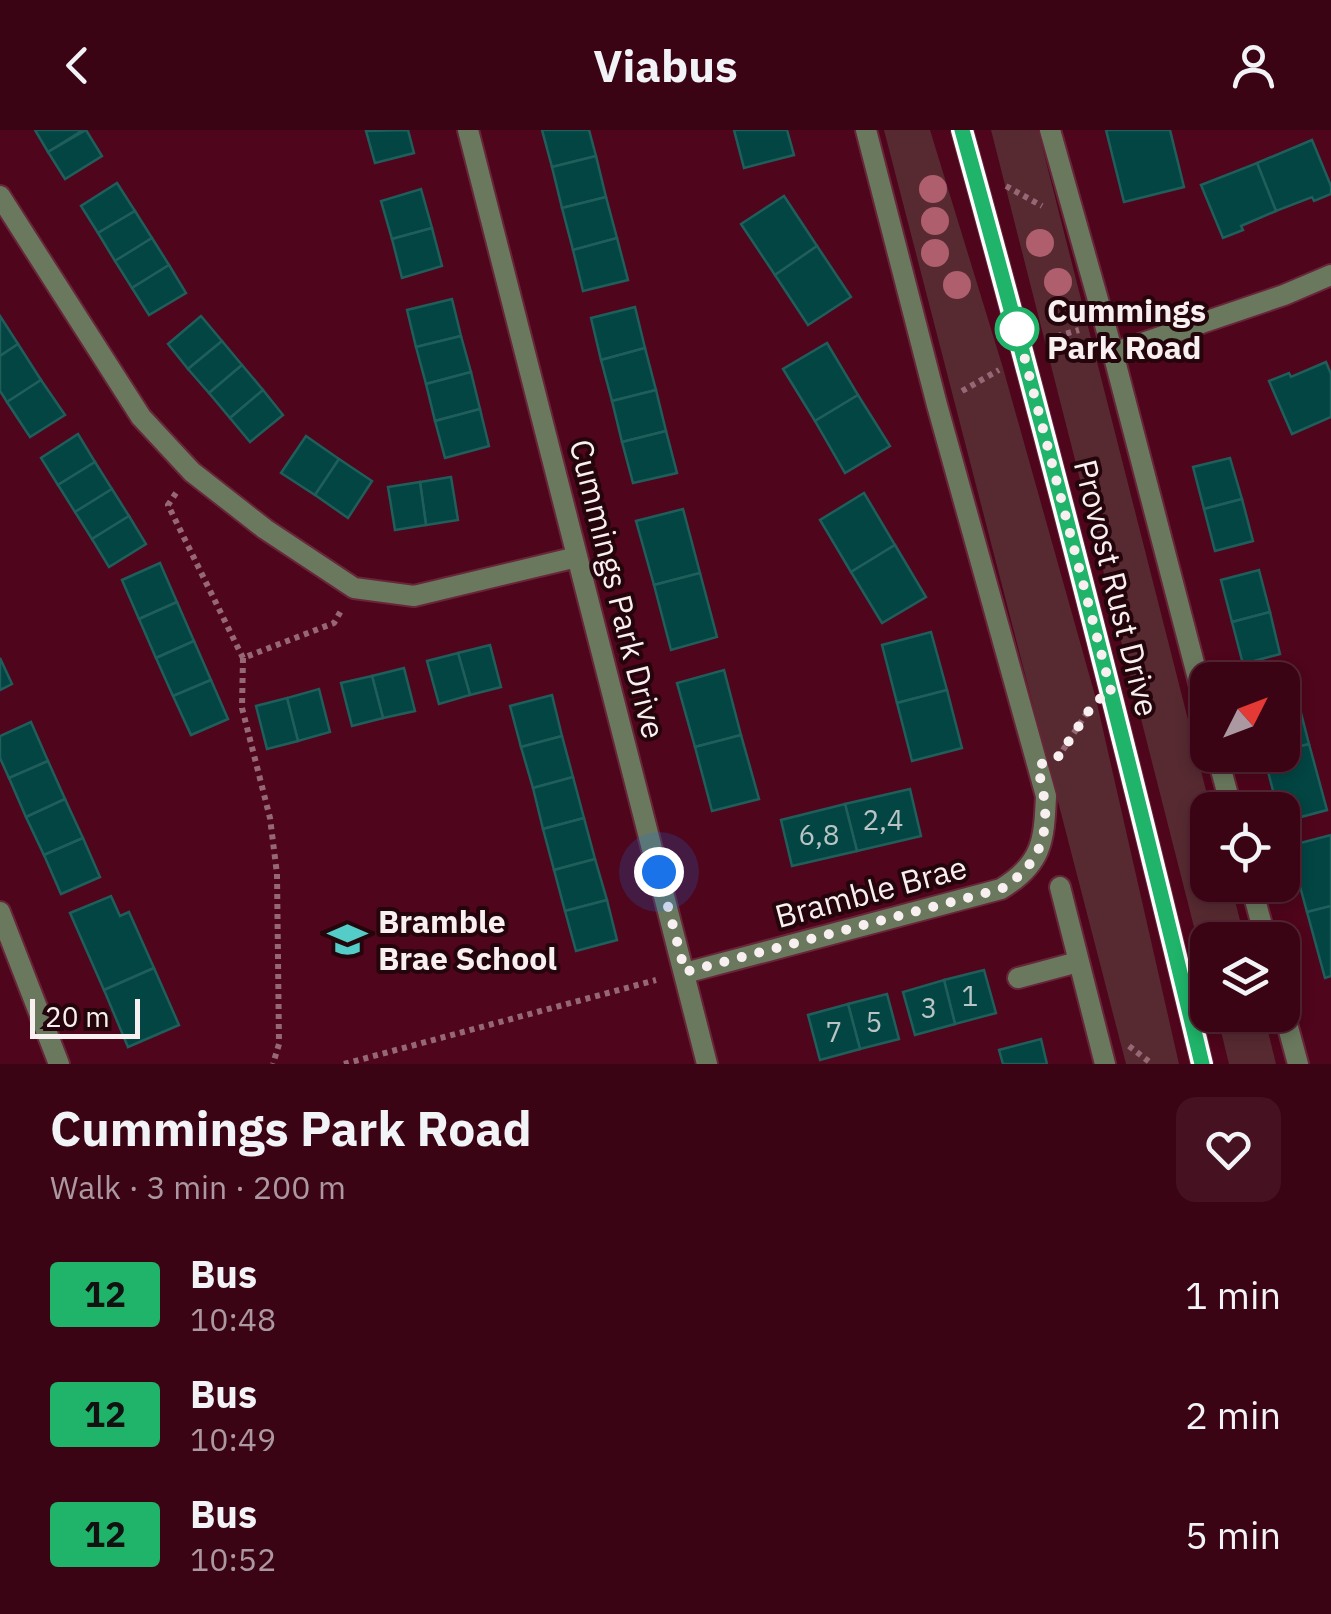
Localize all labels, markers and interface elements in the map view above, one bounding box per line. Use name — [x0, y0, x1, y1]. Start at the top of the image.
text: Viabus — [593, 36, 738, 94]
icon: back — [50, 38, 105, 93]
icon: person — [1226, 38, 1281, 93]
place label: Cummings Park Road — [1047, 289, 1206, 368]
marker: Cummings Park Road — [996, 308, 1038, 350]
street label: Cummings Park Drive — [560, 435, 675, 743]
street label: Provost Rust Drive — [1065, 455, 1169, 720]
north arrow — [1190, 662, 1300, 772]
map controls — [1190, 662, 1300, 1032]
button: locate — [1190, 792, 1300, 902]
house number: 2,4 — [862, 801, 904, 838]
house number: 6,8 — [798, 816, 840, 853]
street label: Bramble Brae — [770, 845, 971, 937]
your location — [634, 847, 684, 897]
place label: Bramble Brae School — [378, 900, 557, 979]
school or university icon: Bramble Brae School — [327, 919, 369, 961]
button: layers — [1190, 922, 1300, 1032]
house number: 1 — [962, 977, 978, 1014]
house number: 3 — [921, 989, 937, 1026]
scale bar — [30, 994, 140, 1038]
text: 20 m — [45, 998, 110, 1035]
house number: 5 — [866, 1003, 882, 1040]
house number: 7 — [826, 1013, 842, 1050]
text: Cummings Park Road — [50, 1097, 532, 1159]
button: heart — [1176, 1097, 1281, 1202]
text: Walk · 3 min · 200 m — [50, 1166, 346, 1208]
text: Bus — [190, 1249, 257, 1298]
text: 1 min — [1185, 1270, 1281, 1319]
text: 12 — [84, 1271, 126, 1317]
text: 10:48 — [190, 1298, 276, 1340]
text: Bus — [190, 1369, 257, 1418]
text: 2 min — [1185, 1390, 1281, 1439]
text: 12 — [84, 1391, 126, 1437]
text: 10:49 — [190, 1418, 276, 1460]
text: Bus — [190, 1489, 257, 1538]
text: 5 min — [1185, 1510, 1281, 1559]
text: 12 — [84, 1511, 126, 1557]
text: 10:52 — [190, 1538, 276, 1580]

